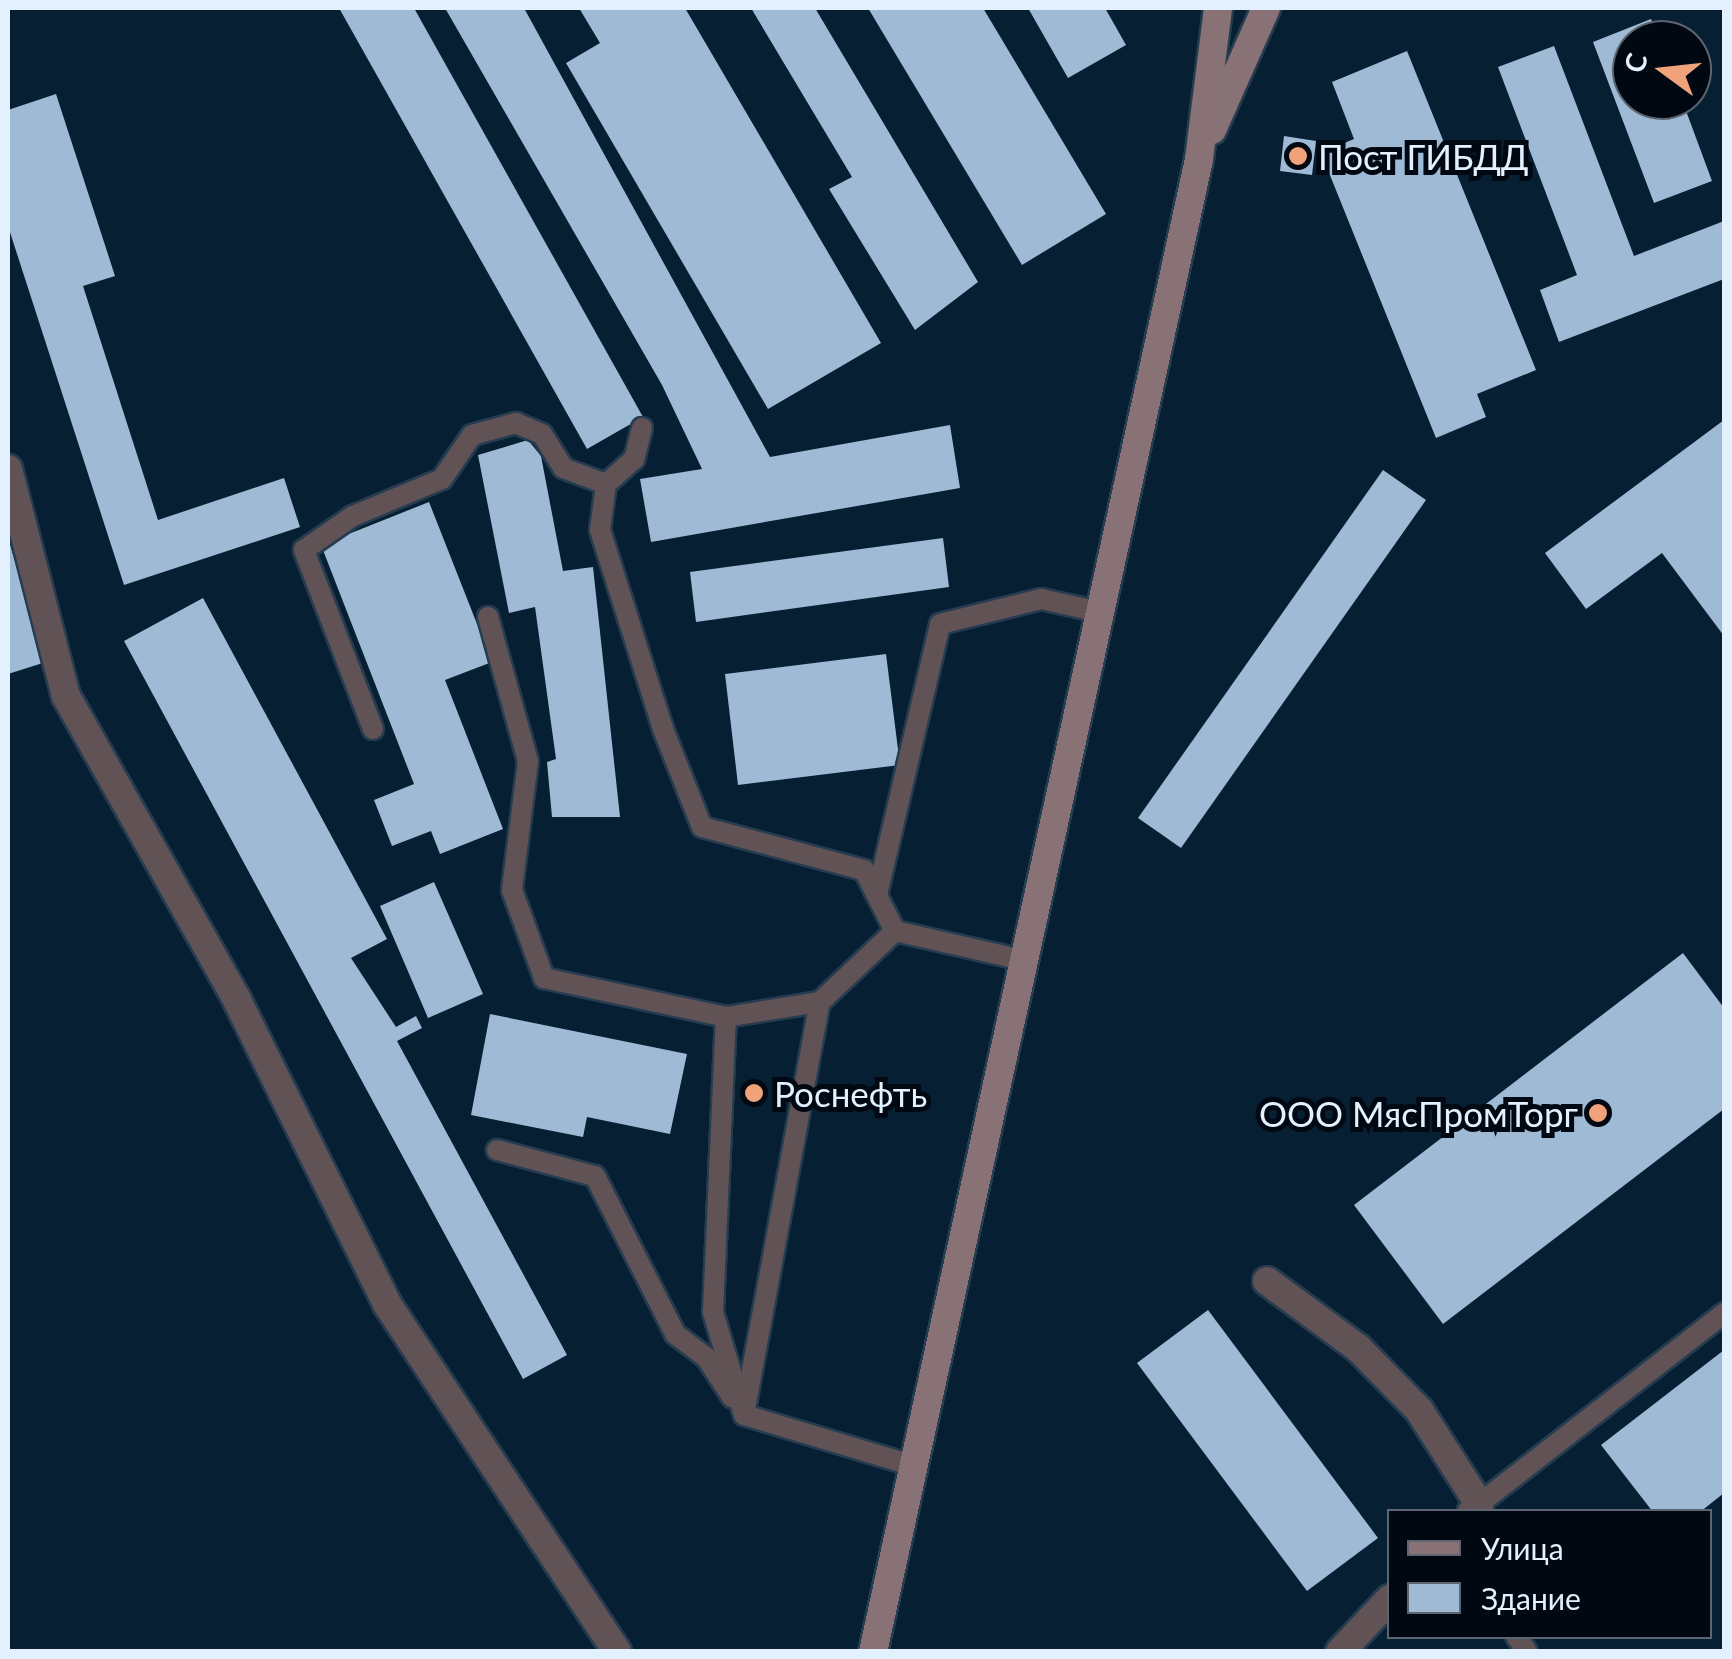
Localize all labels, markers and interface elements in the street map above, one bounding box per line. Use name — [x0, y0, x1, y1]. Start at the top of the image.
north arrow — [1612, 20, 1712, 120]
text: С — [1616, 49, 1654, 76]
place label: Пост ГИБДД — [1318, 135, 1529, 177]
marker: Пост ГИБДД — [1287, 145, 1309, 167]
place label: Роснефть — [774, 1072, 927, 1114]
marker: Роснефть — [743, 1082, 765, 1104]
place label: ООО МясПромТорг — [1259, 1092, 1578, 1134]
marker: ООО МясПромТорг — [1587, 1102, 1609, 1124]
legend — [1387, 1509, 1712, 1639]
text: Улица — [1481, 1530, 1564, 1566]
text: Здание — [1481, 1580, 1581, 1616]

